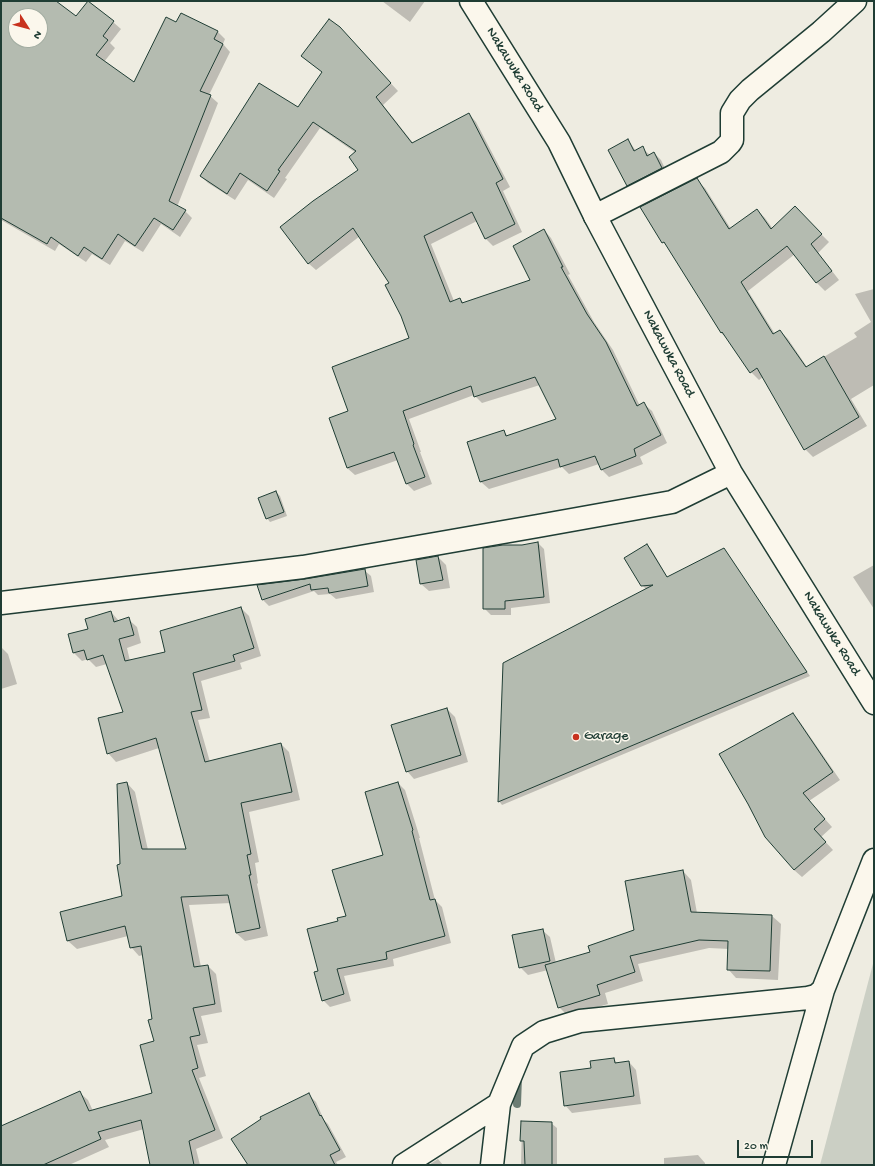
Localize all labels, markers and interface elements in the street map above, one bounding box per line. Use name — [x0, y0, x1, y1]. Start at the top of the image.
north arrow — [8, 8, 48, 48]
street label: Nakawuka Road — [481, 25, 547, 115]
text: N — [30, 28, 44, 41]
street label: Nakawuka Road — [638, 308, 698, 400]
street label: Nakawuka Road — [798, 589, 864, 679]
place label: Garage — [584, 729, 629, 745]
marker: Garage — [571, 732, 581, 742]
scale bar — [739, 1132, 815, 1158]
text: 20 m — [744, 1140, 768, 1154]

